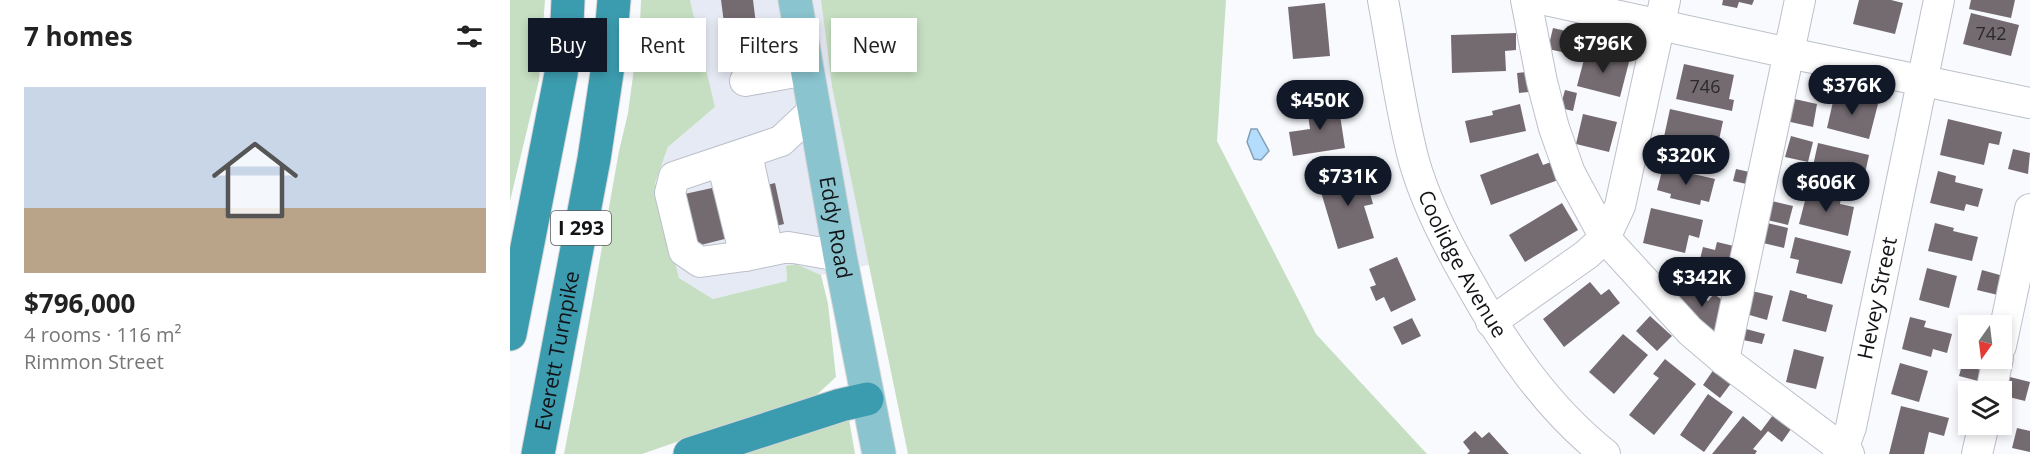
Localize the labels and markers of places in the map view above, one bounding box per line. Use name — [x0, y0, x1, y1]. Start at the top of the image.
pin: $796K — [1561, 23, 1645, 74]
pin: $376K — [1810, 65, 1894, 116]
pin: $450K — [1278, 80, 1362, 131]
pin: $320K — [1644, 135, 1728, 186]
pin: $731K — [1306, 156, 1390, 207]
pin: $606K — [1784, 162, 1868, 213]
pin: $342K — [1660, 257, 1744, 308]

